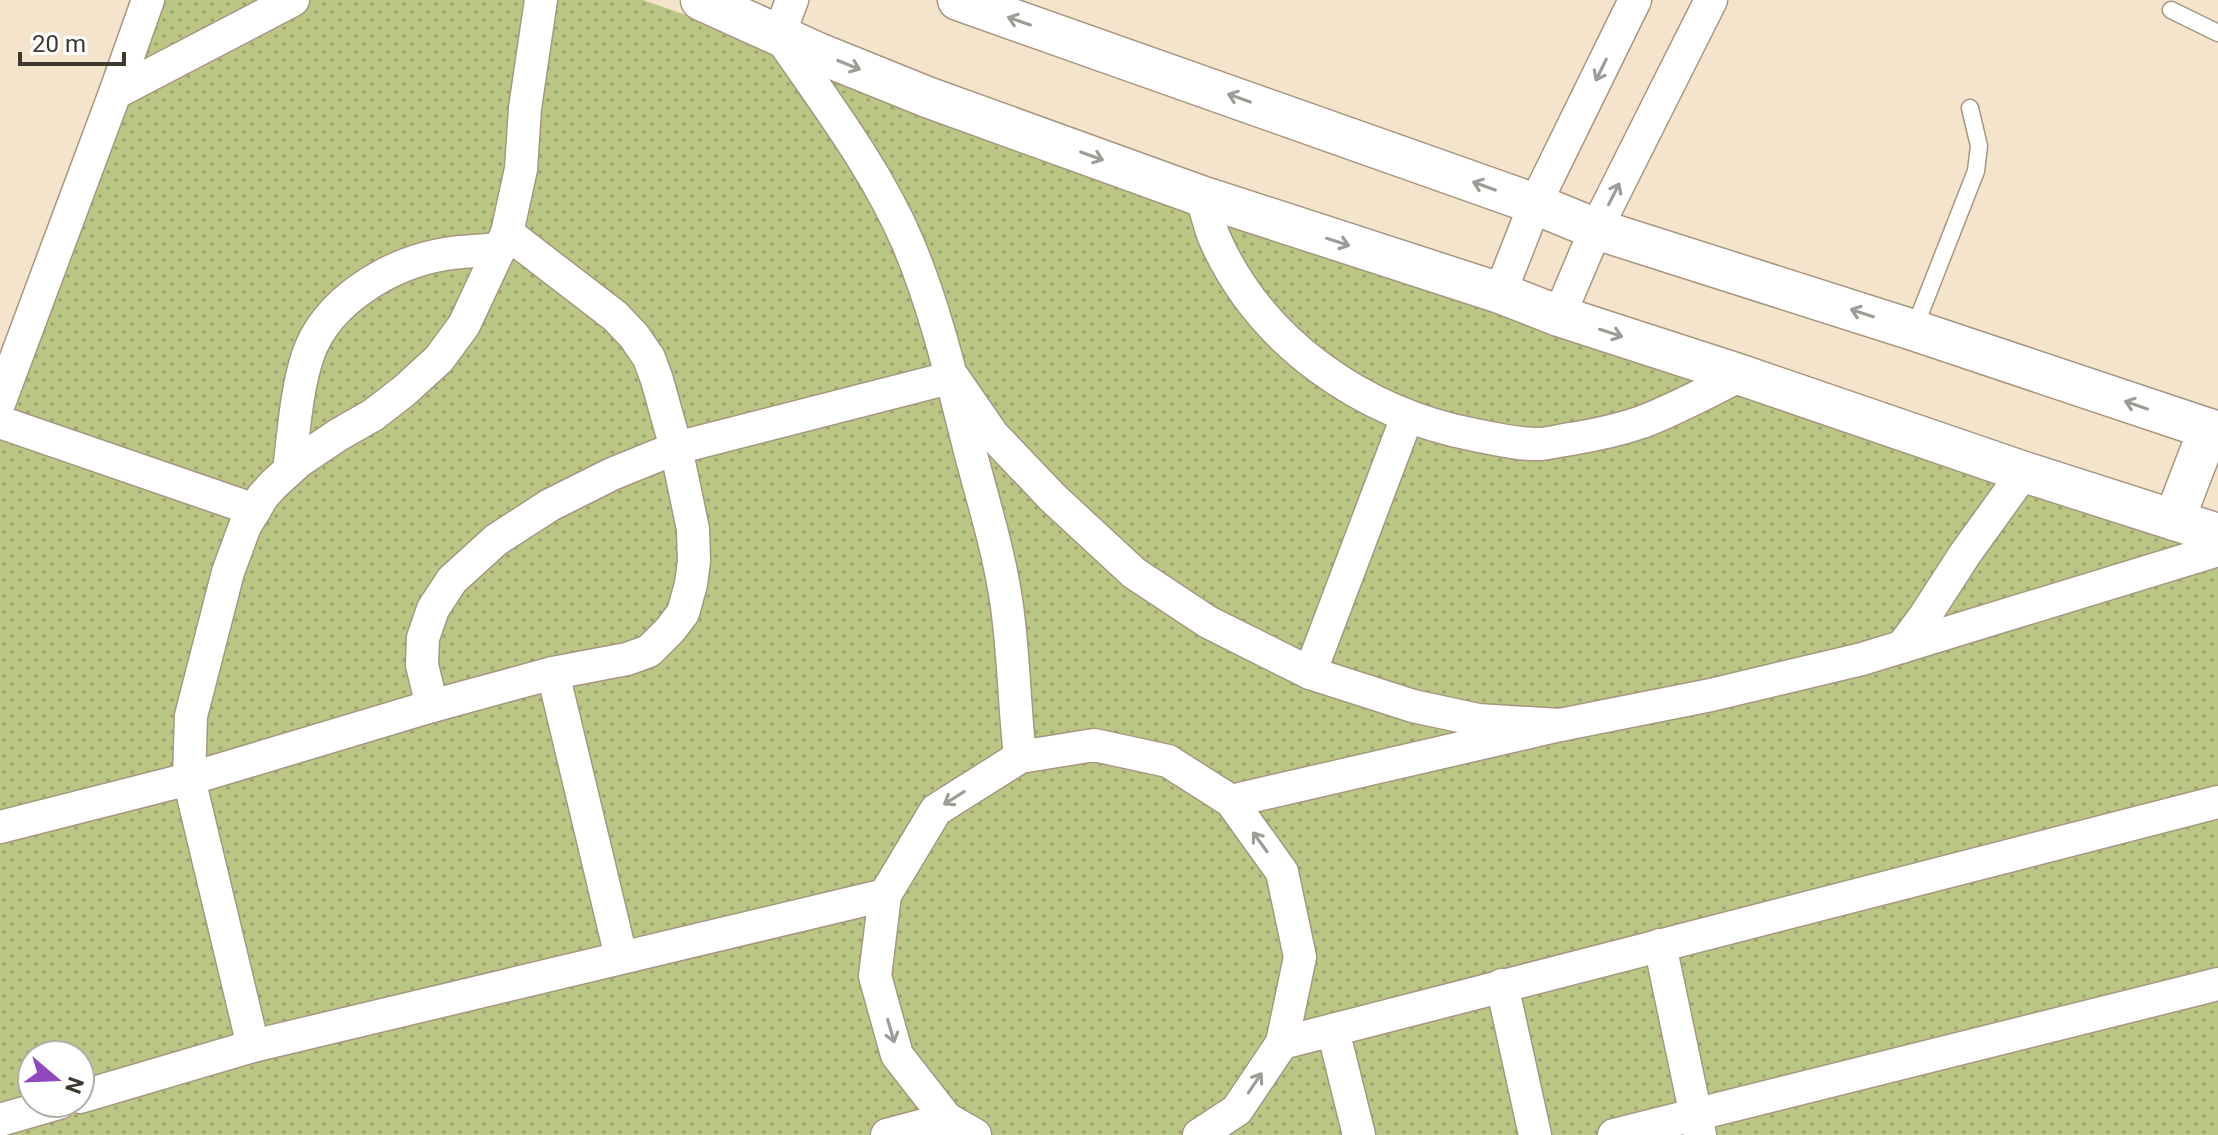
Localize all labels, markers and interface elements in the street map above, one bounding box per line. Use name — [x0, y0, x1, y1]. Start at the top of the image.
one-way arrow — [1007, 13, 1032, 28]
scale bar — [20, 16, 124, 66]
text: 20 m — [32, 30, 86, 58]
one-way arrow — [1593, 58, 1608, 82]
one-way arrow — [836, 59, 861, 73]
one-way arrow — [1226, 90, 1251, 105]
one-way arrow — [1079, 150, 1104, 165]
one-way arrow — [1471, 177, 1496, 192]
one-way arrow — [1606, 182, 1622, 206]
one-way arrow — [1324, 235, 1350, 250]
one-way arrow — [1850, 305, 1875, 320]
one-way arrow — [1598, 327, 1623, 341]
one-way arrow — [2123, 396, 2148, 411]
one-way arrow — [943, 791, 966, 807]
one-way arrow — [1252, 831, 1268, 853]
one-way arrow — [884, 1018, 899, 1044]
north arrow — [16, 1039, 96, 1119]
one-way arrow — [1247, 1072, 1263, 1094]
text: N — [60, 1074, 89, 1097]

